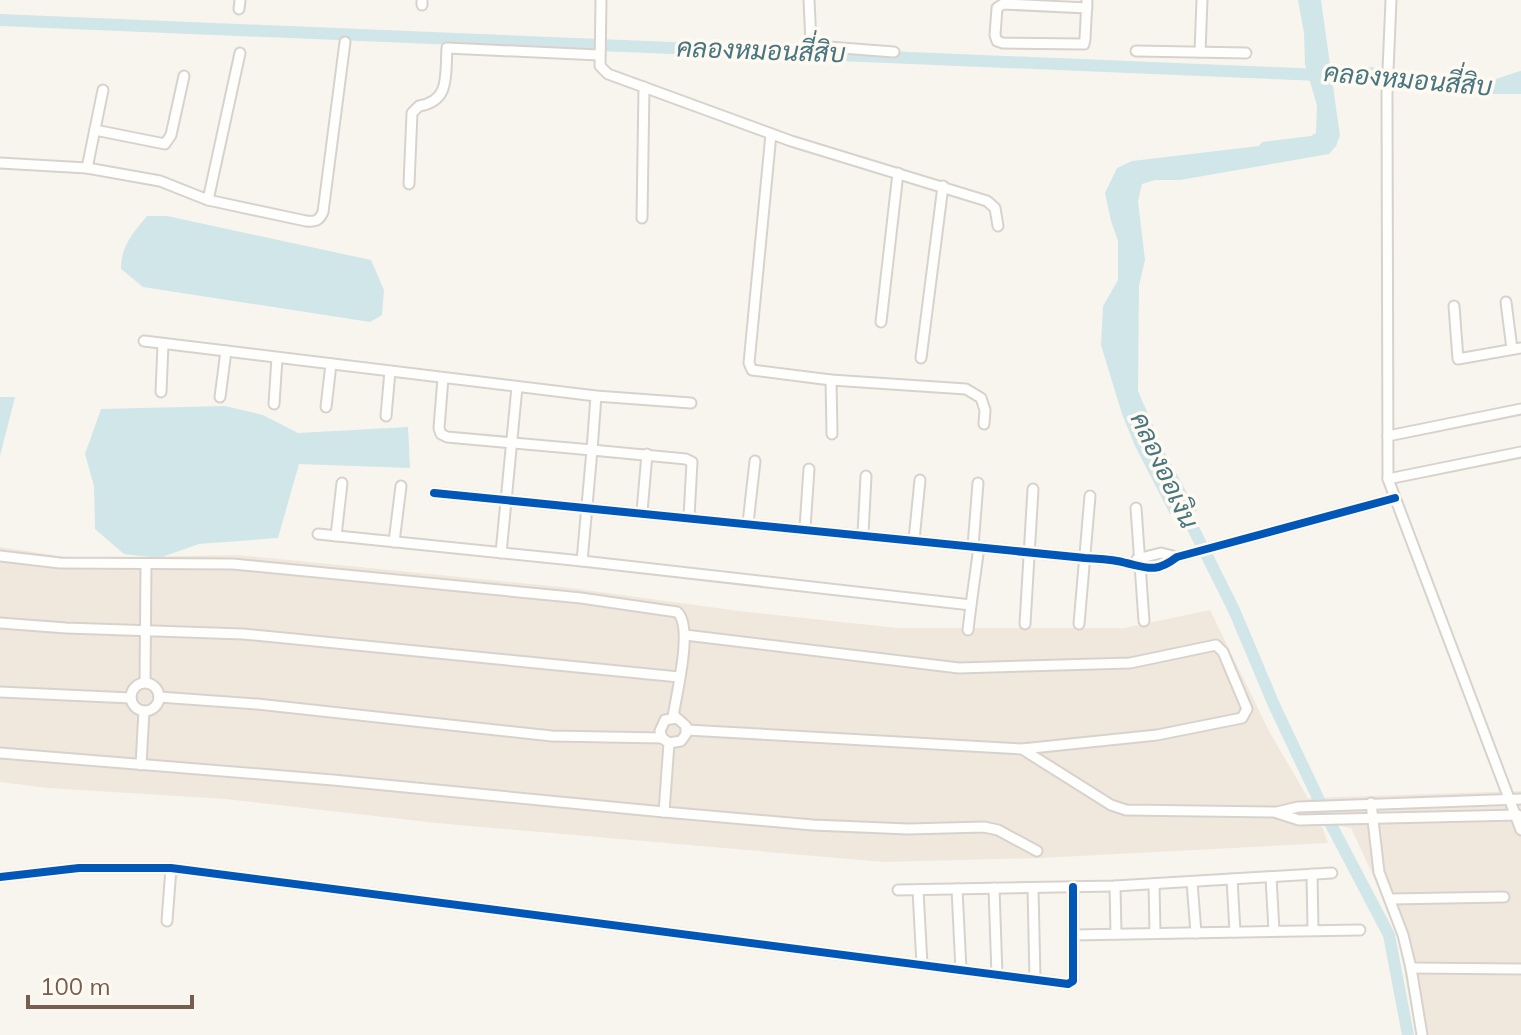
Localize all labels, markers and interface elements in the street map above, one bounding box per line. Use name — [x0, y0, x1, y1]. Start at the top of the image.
water label: คลองหมอนสี่สิบ — [676, 26, 846, 69]
water label: คลองหมอนสี่สิบ — [1322, 50, 1494, 103]
water label: คลองออเงิน — [1124, 406, 1207, 534]
scale bar — [28, 959, 192, 1009]
text: 100 m — [40, 971, 111, 1001]

